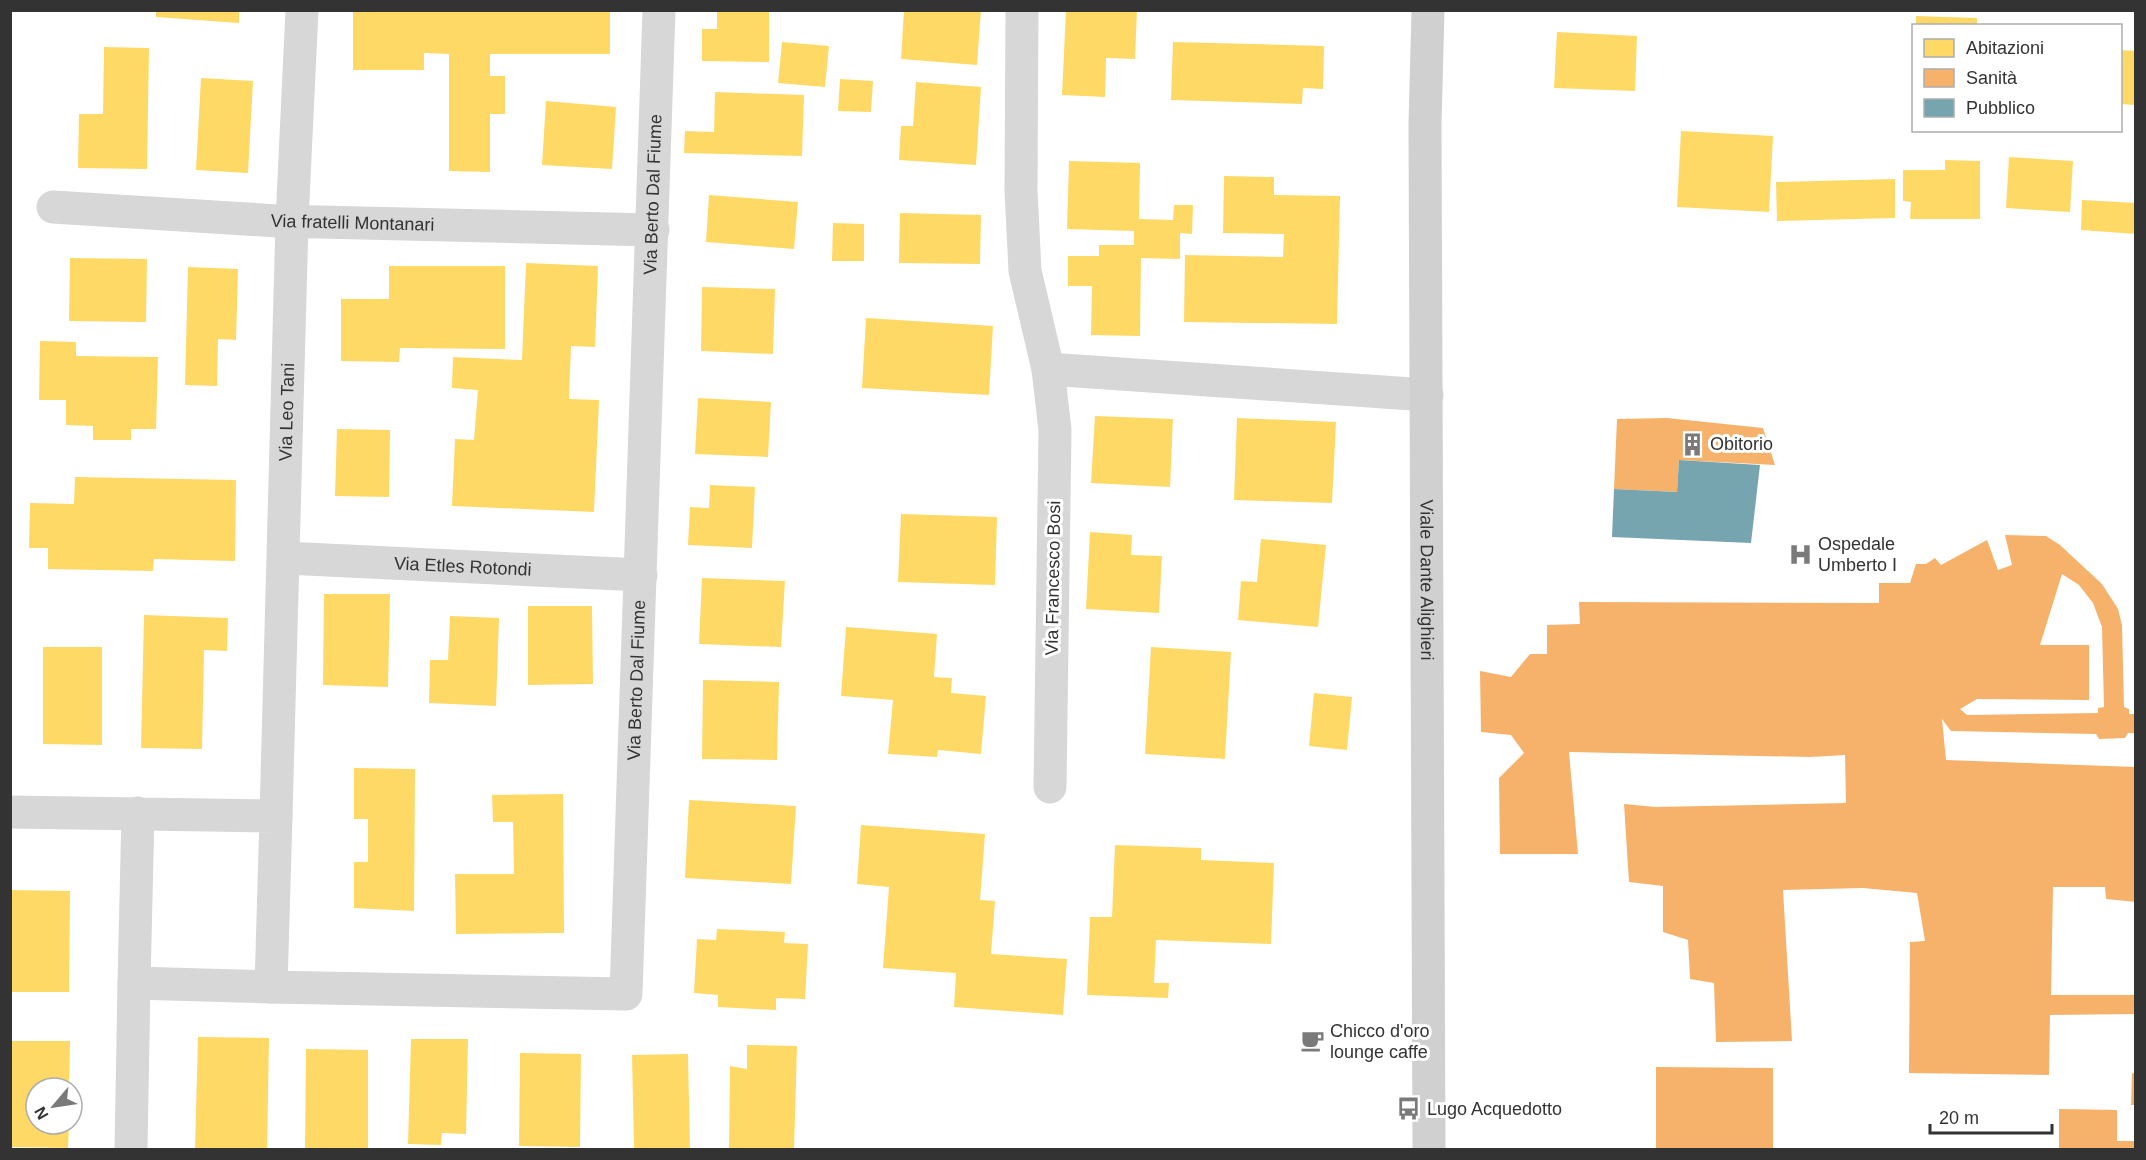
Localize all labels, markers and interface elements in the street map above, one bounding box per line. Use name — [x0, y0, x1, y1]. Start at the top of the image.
legend — [1912, 24, 2122, 132]
text: Abitazioni — [1966, 38, 2044, 58]
text: Sanità — [1966, 68, 2018, 88]
text: Pubblico — [1966, 98, 2035, 118]
street label: Via Berto Dal Fiume — [640, 114, 666, 275]
street label: Via fratelli Montanari — [270, 211, 435, 235]
street label: Via Leo Tani — [276, 363, 298, 462]
building icon: Obitorio — [1679, 431, 1705, 457]
place label: Obitorio — [1710, 434, 1773, 454]
street label: Viale Dante Alighieri — [1416, 499, 1437, 660]
street label: Via Francesco Bosi — [1042, 500, 1064, 656]
place label: Ospedale Umberto I — [1818, 534, 1897, 575]
hospital icon: Ospedale Umberto I — [1787, 541, 1813, 567]
street label: Via Etles Rotondi — [393, 553, 532, 580]
street label: Via Berto Dal Fiume — [624, 600, 649, 761]
place label: Chicco d'oro lounge caffe — [1330, 1021, 1429, 1062]
cafe icon: Chicco d'oro lounge caffe — [1299, 1028, 1325, 1054]
north arrow — [24, 1076, 84, 1136]
bus stop icon: Lugo Acquedotto — [1396, 1096, 1422, 1122]
scale bar — [1930, 1097, 2052, 1135]
place label: Lugo Acquedotto — [1427, 1099, 1562, 1119]
text: N — [31, 1104, 52, 1122]
text: 20 m — [1939, 1108, 1979, 1128]

